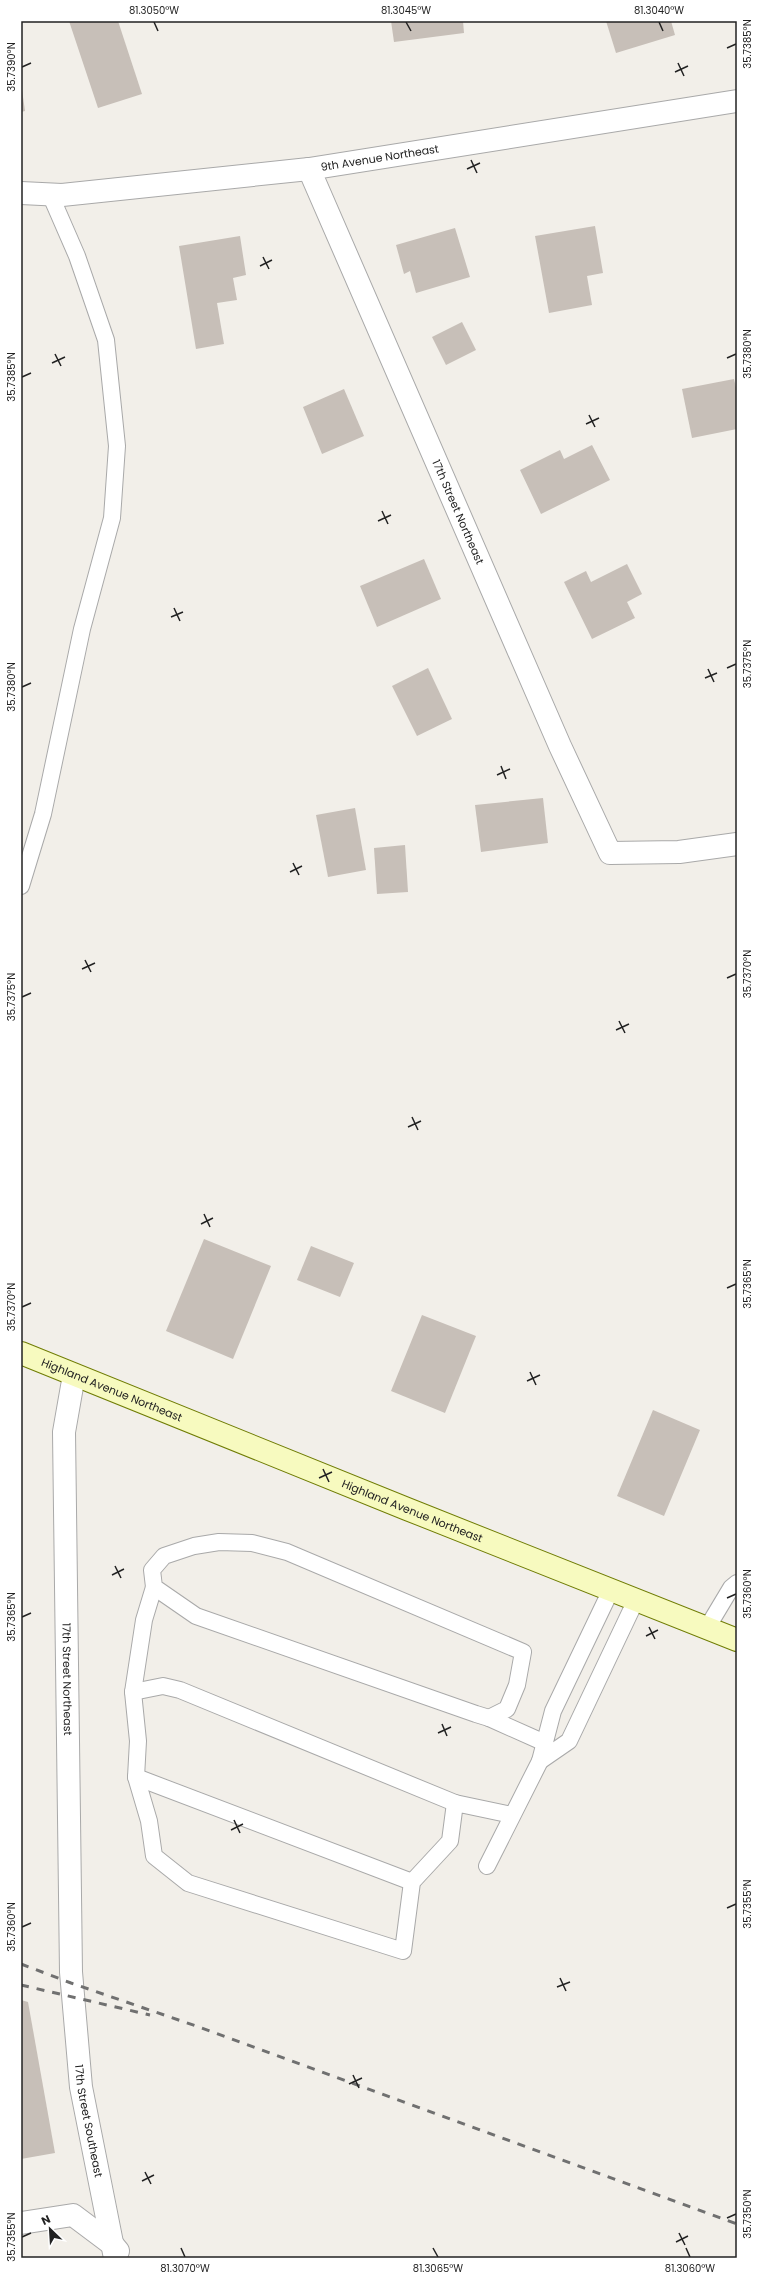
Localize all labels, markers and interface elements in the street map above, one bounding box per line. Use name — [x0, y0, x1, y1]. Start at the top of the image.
text: 81.3050°W — [129, 3, 179, 18]
text: 81.3045°W — [381, 3, 431, 18]
text: 81.3040°W — [634, 3, 684, 18]
text: 35.7385°N — [740, 19, 755, 69]
text: 35.7390°N — [4, 42, 19, 92]
street label: 9th Avenue Northeast — [320, 141, 440, 175]
text: 35.7380°N — [740, 329, 755, 379]
text: 35.7385°N — [4, 352, 19, 402]
street label: 17th Street Northeast — [428, 457, 488, 567]
text: 35.7375°N — [740, 640, 755, 688]
text: 35.7380°N — [4, 662, 19, 712]
text: 35.7370°N — [740, 950, 755, 998]
text: 35.7375°N — [4, 973, 19, 1021]
text: 35.7365°N — [740, 1259, 755, 1309]
text: 35.7370°N — [4, 1283, 19, 1331]
street label: Highland Avenue Northeast — [39, 1354, 185, 1425]
street label: Highland Avenue Northeast — [339, 1475, 485, 1546]
text: 35.7360°N — [740, 1569, 755, 1619]
text: 35.7365°N — [4, 1592, 19, 1642]
street label: 17th Street Northeast — [58, 1623, 76, 1736]
text: 35.7355°N — [740, 1879, 755, 1929]
text: 35.7360°N — [4, 1902, 19, 1952]
street label: 17th Street Southeast — [71, 2064, 107, 2179]
text: 35.7350°N — [740, 2189, 755, 2239]
north arrow — [30, 2209, 70, 2249]
text: N — [39, 2211, 53, 2229]
text: 35.7355°N — [4, 2212, 19, 2262]
text: 81.3070°W — [160, 2261, 210, 2276]
text: 81.3065°W — [413, 2261, 463, 2276]
text: 81.3060°W — [665, 2261, 715, 2276]

